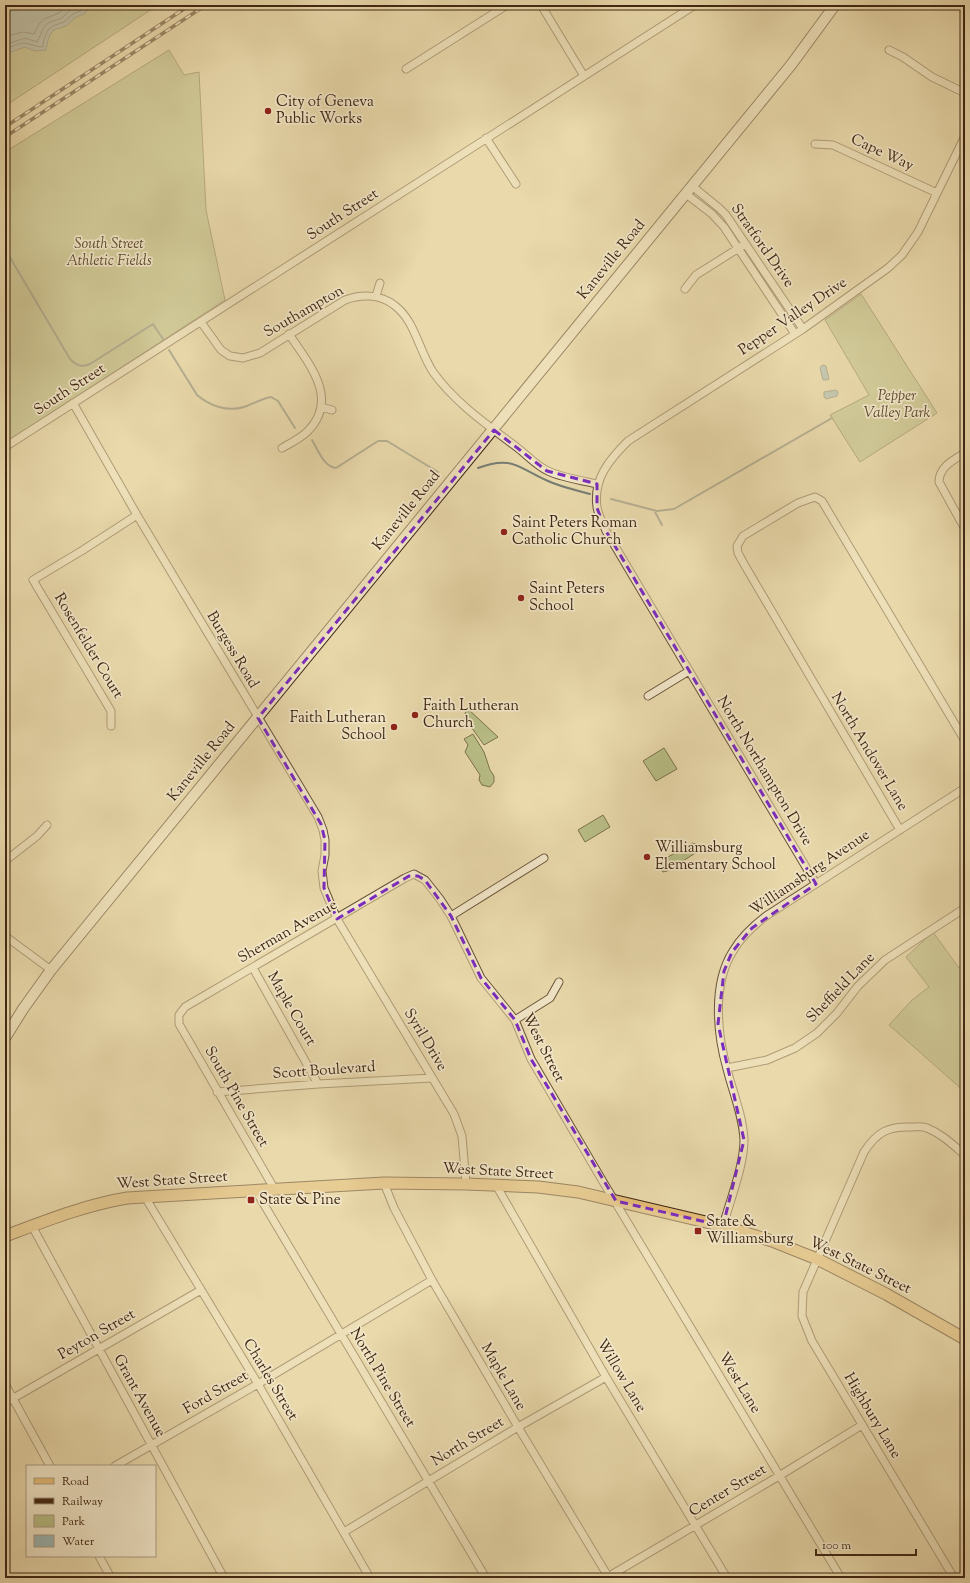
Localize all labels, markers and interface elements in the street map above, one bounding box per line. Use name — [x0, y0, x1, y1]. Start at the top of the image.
place label: City of Geneva Public Works — [276, 92, 374, 130]
marker: City of Geneva Public Works — [263, 106, 273, 116]
street label: Cape Way — [847, 129, 917, 177]
street label: South Street — [303, 184, 383, 246]
street label: Stratford Drive — [725, 200, 799, 292]
street label: Kaneville Road — [573, 215, 651, 304]
park label: South Street Athletic Fields — [66, 234, 152, 272]
street label: Pepper Valley Drive — [735, 273, 851, 361]
street label: Southampton — [260, 281, 348, 343]
street label: South Street — [30, 359, 110, 421]
park label: Pepper Valley Park — [864, 386, 931, 424]
street label: Kaneville Road — [368, 466, 446, 555]
place label: Saint Peters Roman Catholic Church — [512, 513, 638, 551]
marker: Saint Peters Roman Catholic Church — [499, 527, 509, 537]
place label: Saint Peters School — [529, 579, 605, 617]
street label: Rosenfelder Court — [48, 589, 128, 703]
marker: Saint Peters School — [516, 593, 526, 603]
street label: Burgess Road — [201, 607, 264, 693]
street label: North Andover Lane — [825, 689, 913, 815]
street label: North Northampton Drive — [711, 692, 817, 850]
place label: Faith Lutheran Church — [423, 696, 519, 734]
place label: Faith Lutheran School — [290, 708, 386, 746]
marker: Faith Lutheran Church — [410, 710, 420, 720]
street label: Kaneville Road — [163, 717, 241, 806]
marker: Faith Lutheran School — [389, 722, 399, 732]
street label: Williamsburg Avenue — [746, 825, 874, 921]
place label: Williamsburg Elementary School — [655, 838, 776, 876]
marker: Williamsburg Elementary School — [642, 852, 652, 862]
street label: Sherman Avenue — [234, 895, 342, 969]
street label: Sheffield Lane — [802, 948, 880, 1028]
street label: Maple Court — [261, 968, 321, 1050]
street label: Syril Drive — [398, 1005, 452, 1075]
street label: West Street — [517, 1010, 569, 1086]
street label: South Pine Street — [199, 1043, 273, 1151]
street label: Scott Boulevard — [272, 1057, 377, 1085]
street label: West State Street — [442, 1159, 554, 1185]
street label: West State Street — [116, 1167, 228, 1195]
place label: State & Pine — [259, 1190, 341, 1211]
marker: State & Pine — [246, 1195, 256, 1205]
place label: State & Williamsburg — [706, 1212, 794, 1250]
marker: State & Williamsburg — [693, 1226, 703, 1236]
street label: West State Street — [805, 1232, 915, 1300]
street label: Peyton Street — [54, 1304, 140, 1366]
street label: North Pine Street — [344, 1324, 420, 1432]
street label: Charles Street — [237, 1335, 303, 1425]
street label: Willow Lane — [591, 1335, 651, 1417]
street label: Maple Lane — [475, 1339, 531, 1415]
street label: West Lane — [712, 1348, 766, 1418]
street label: Grant Avenue — [108, 1351, 170, 1441]
street label: Ford Street — [179, 1366, 253, 1420]
street label: Highbury Lane — [838, 1369, 906, 1463]
street label: North Street — [428, 1412, 508, 1472]
street label: Center Street — [685, 1460, 771, 1522]
legend — [26, 1465, 156, 1557]
text: Road — [62, 1473, 89, 1491]
text: Railway — [62, 1493, 103, 1511]
text: Park — [62, 1513, 85, 1531]
scale bar — [816, 1531, 916, 1557]
text: Water — [62, 1533, 95, 1551]
text: 100 m — [822, 1537, 851, 1555]

